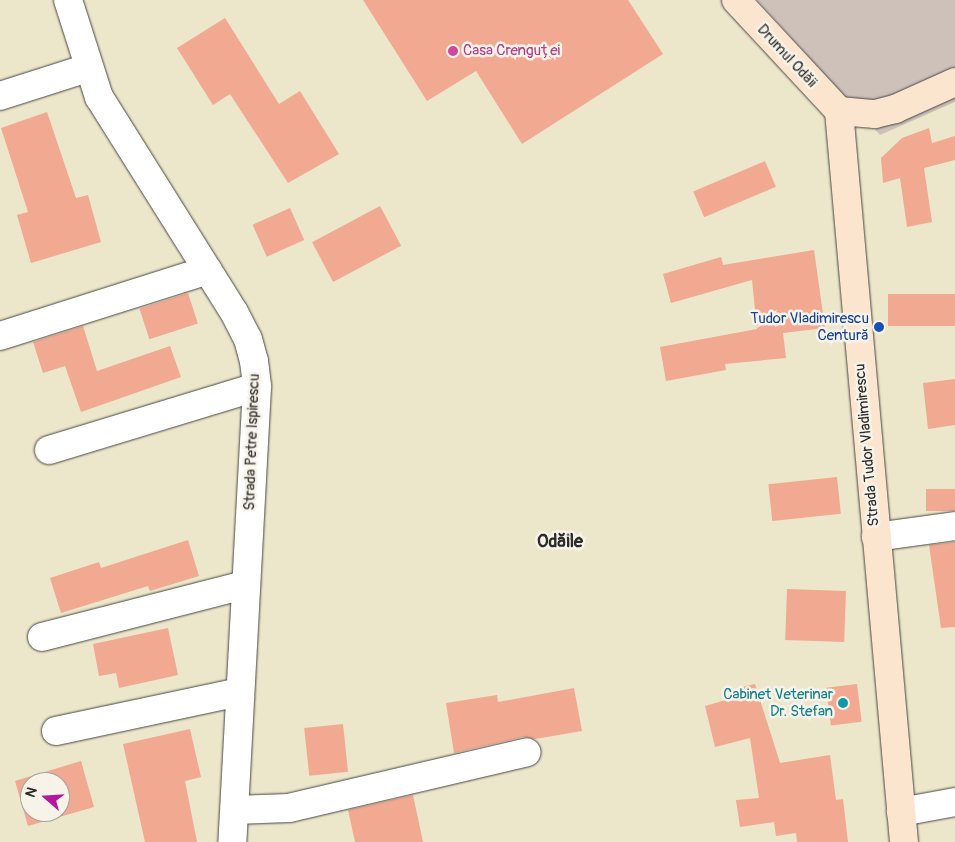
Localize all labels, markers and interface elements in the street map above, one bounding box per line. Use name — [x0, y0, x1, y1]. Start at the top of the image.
street label: Drumul Odăii — [753, 21, 821, 91]
place label: Casa Crenguței — [463, 42, 560, 60]
marker: Casa Crenguței — [447, 45, 459, 57]
place label: Tudor Vladimirescu Centură — [750, 309, 869, 344]
marker: Tudor Vladimirescu Centură — [873, 321, 885, 333]
street label: Strada Tudor Vladimirescu — [851, 363, 883, 527]
street label: Strada Petre Ispirescu — [241, 373, 263, 511]
district label: Odăile — [537, 531, 583, 553]
place label: Cabinet Veterinar Dr. Stefan — [723, 685, 833, 720]
marker: Cabinet Veterinar Dr. Stefan — [837, 697, 849, 709]
north arrow — [20, 772, 70, 822]
text: N — [22, 785, 41, 800]

